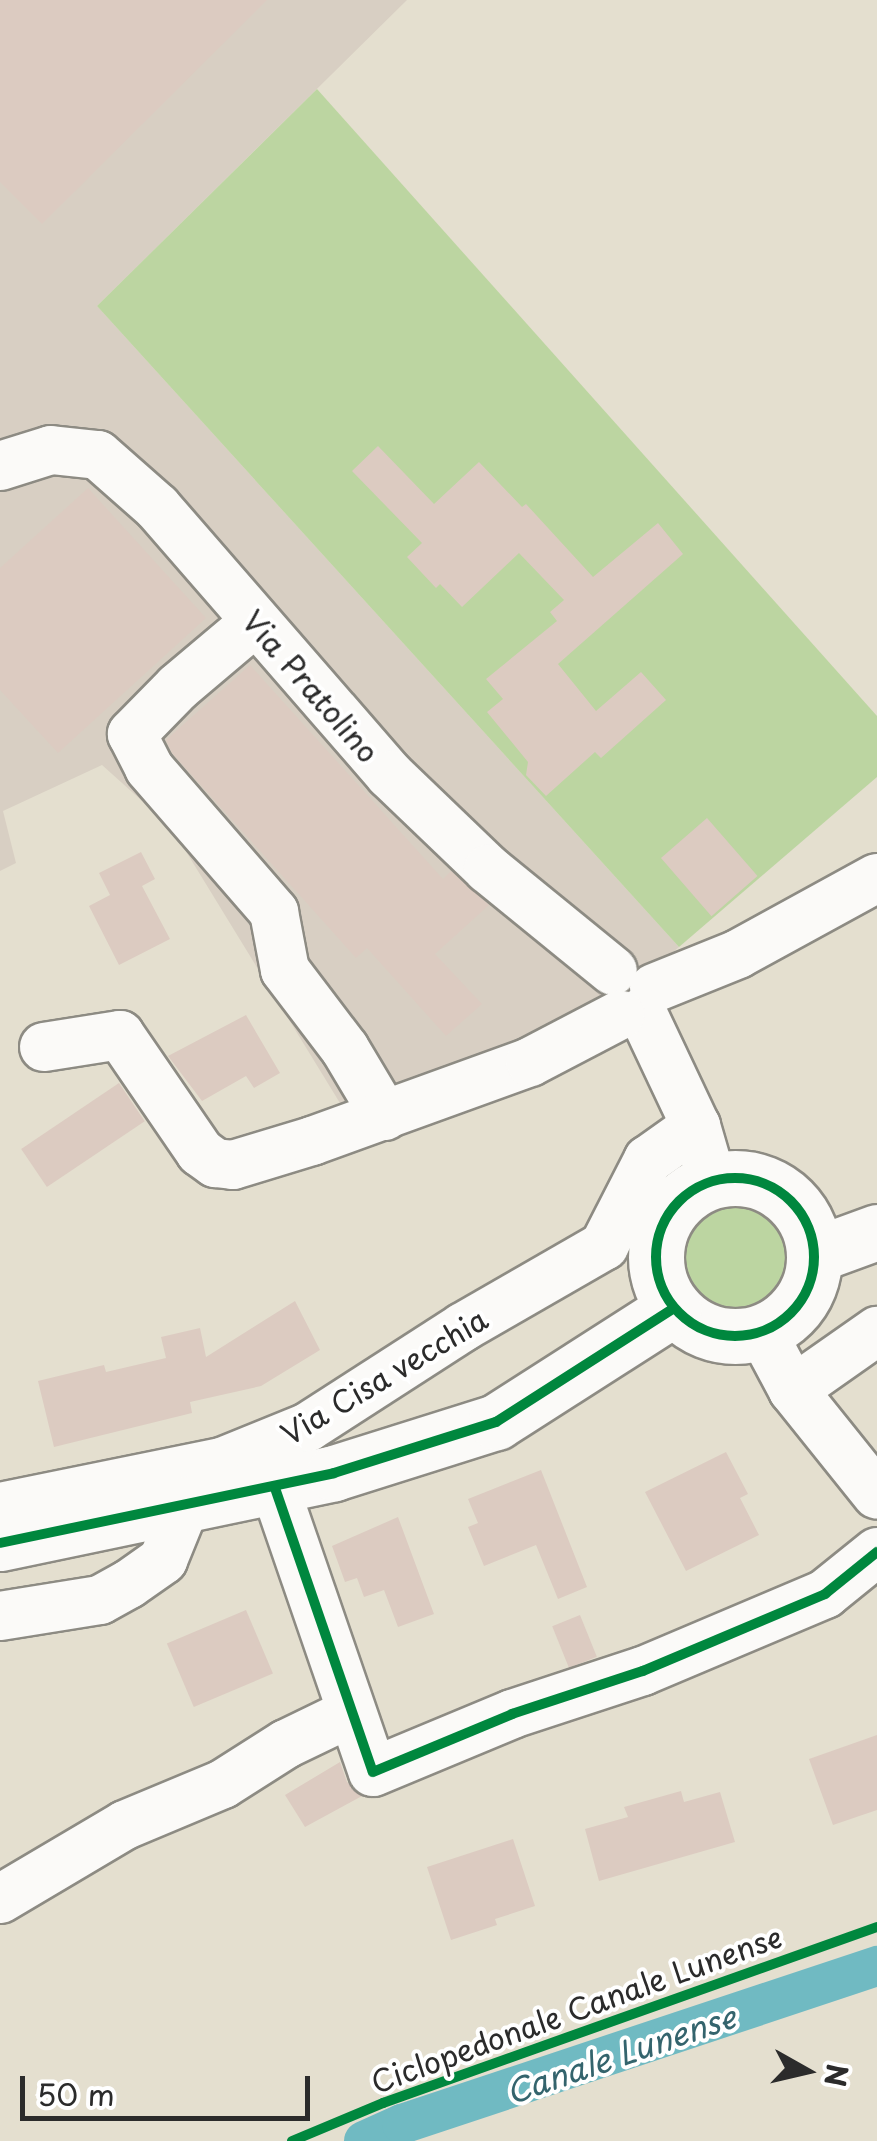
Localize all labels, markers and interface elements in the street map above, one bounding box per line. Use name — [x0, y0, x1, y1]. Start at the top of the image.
street label: Via Pratolino — [236, 604, 386, 768]
street label: Via Cisa vecchia — [273, 1299, 495, 1453]
street label: Ciclopedonale Canale Lunense — [364, 1917, 788, 2101]
water label: Canale Lunense — [499, 1996, 741, 2112]
north arrow — [757, 2021, 857, 2121]
scale bar — [25, 2056, 315, 2118]
text: N — [814, 2061, 860, 2089]
text: 50 m — [37, 2071, 115, 2116]

